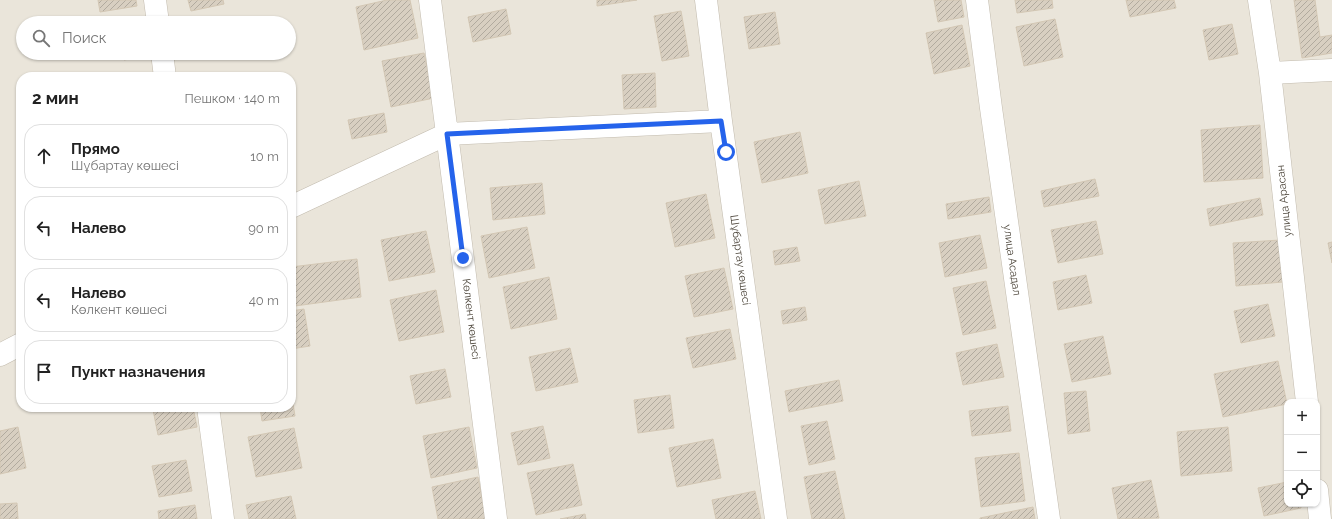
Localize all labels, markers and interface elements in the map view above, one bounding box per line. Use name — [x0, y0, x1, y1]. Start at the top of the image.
search box — [16, 16, 296, 60]
icon: search — [30, 27, 52, 49]
text: Поиск — [62, 29, 107, 47]
text: 2 мин — [32, 88, 79, 108]
text: Пешком · 140 m — [184, 91, 280, 106]
text: Прямо — [71, 140, 120, 158]
route start — [717, 143, 735, 161]
icon: ahead — [33, 145, 55, 167]
text: 10 m — [250, 149, 279, 164]
text: Шұбартау көшесі — [71, 158, 179, 173]
street label: улица Арасан — [1274, 164, 1294, 238]
street label: Шұбартау көшесі — [727, 214, 753, 306]
icon: left — [33, 217, 55, 239]
text: Налево — [71, 219, 126, 237]
text: 90 m — [248, 221, 279, 236]
street label: улица Асадал — [1001, 224, 1023, 296]
route end — [454, 249, 472, 267]
street label: Көлкент көшесі — [460, 278, 482, 360]
text: Налево — [71, 284, 126, 302]
icon: left — [33, 289, 55, 311]
text: 40 m — [249, 293, 279, 308]
text: Көлкент көшесі — [71, 302, 167, 317]
icon: arrive — [33, 361, 55, 383]
text: Пункт назначения — [71, 363, 205, 381]
map controls — [1284, 399, 1320, 507]
button: + — [1284, 399, 1320, 435]
button: − — [1284, 435, 1320, 471]
button: locate — [1284, 471, 1320, 507]

